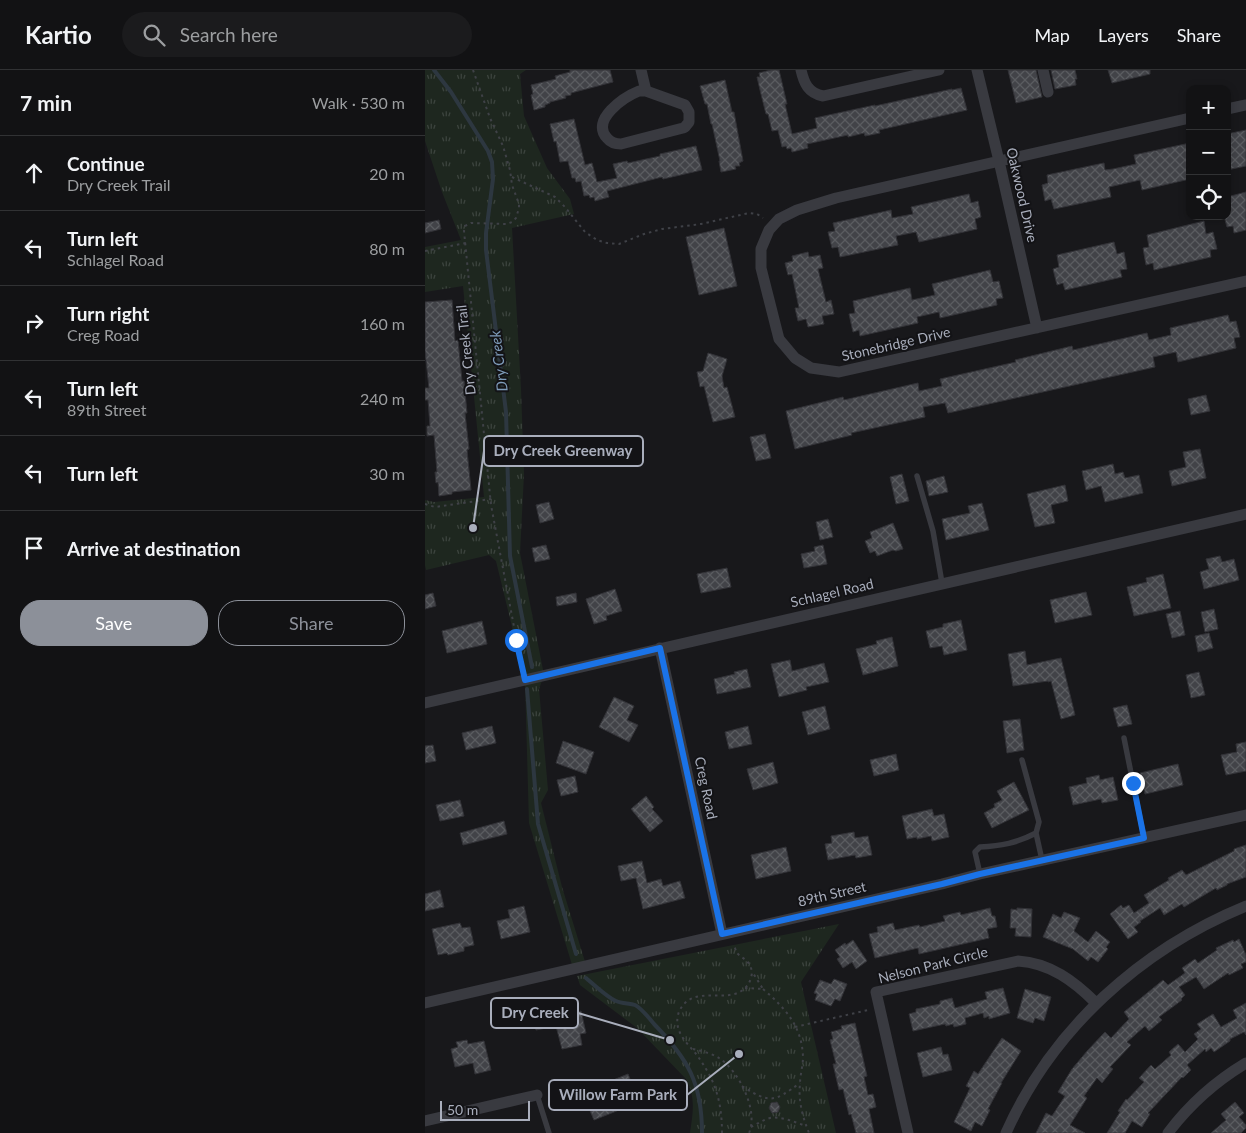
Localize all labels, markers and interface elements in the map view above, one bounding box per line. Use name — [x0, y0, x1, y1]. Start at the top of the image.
search box — [122, 12, 472, 57]
text: Kartio — [25, 20, 92, 49]
icon: search — [140, 21, 168, 49]
text: Search here — [180, 23, 278, 46]
text: Map — [1034, 24, 1070, 46]
text: Layers — [1098, 24, 1149, 46]
text: Share — [1177, 24, 1221, 46]
map controls — [1186, 85, 1231, 220]
button: + — [1186, 85, 1231, 130]
text: 7 min — [20, 90, 72, 115]
text: Walk · 530 m — [312, 93, 405, 112]
button: − — [1186, 130, 1231, 175]
street label: Oakwood Drive — [1003, 146, 1042, 244]
text: Continue — [67, 152, 145, 175]
icon: ahead — [20, 159, 48, 187]
text: 20 m — [369, 164, 405, 183]
text: Dry Creek Trail — [67, 175, 171, 194]
button: locate — [1186, 175, 1231, 220]
text: Turn left — [67, 227, 138, 250]
icon: left — [20, 234, 48, 262]
text: 80 m — [369, 239, 405, 258]
text: Schlagel Road — [67, 250, 164, 269]
text: Turn right — [67, 302, 149, 325]
street label: Dry Creek Trail — [452, 304, 479, 396]
icon: right — [20, 309, 48, 337]
text: 160 m — [360, 314, 405, 333]
street label: Stonebridge Drive — [840, 323, 952, 364]
text: Creg Road — [67, 325, 140, 344]
water label: Dry Creek — [485, 329, 511, 393]
text: Turn left — [67, 377, 138, 400]
icon: left — [20, 384, 48, 412]
text: 240 m — [360, 389, 405, 408]
text: 89th Street — [67, 400, 146, 419]
callout: Dry Creek Greenway — [484, 436, 643, 466]
text: Dry Creek Greenway — [494, 441, 632, 459]
icon: left — [20, 459, 48, 487]
text: Turn left — [67, 462, 138, 485]
text: 30 m — [369, 464, 405, 483]
icon: arrive — [20, 534, 48, 562]
text: Arrive at destination — [67, 537, 240, 560]
street label: Schlagel Road — [789, 575, 875, 610]
button: Save — [20, 600, 208, 646]
button: Share — [218, 600, 405, 646]
route start — [505, 629, 528, 652]
street label: Creg Road — [692, 755, 721, 821]
route end — [1122, 772, 1145, 795]
street label: 89th Street — [796, 877, 868, 910]
street label: Nelson Park Circle — [876, 943, 989, 986]
callout: Dry Creek — [491, 998, 578, 1028]
text: Dry Creek — [501, 1003, 570, 1021]
callout: Willow Farm Park — [549, 1080, 687, 1110]
text: Willow Farm Park — [559, 1085, 678, 1103]
scale bar — [440, 1098, 530, 1121]
text: 50 m — [447, 1101, 478, 1118]

